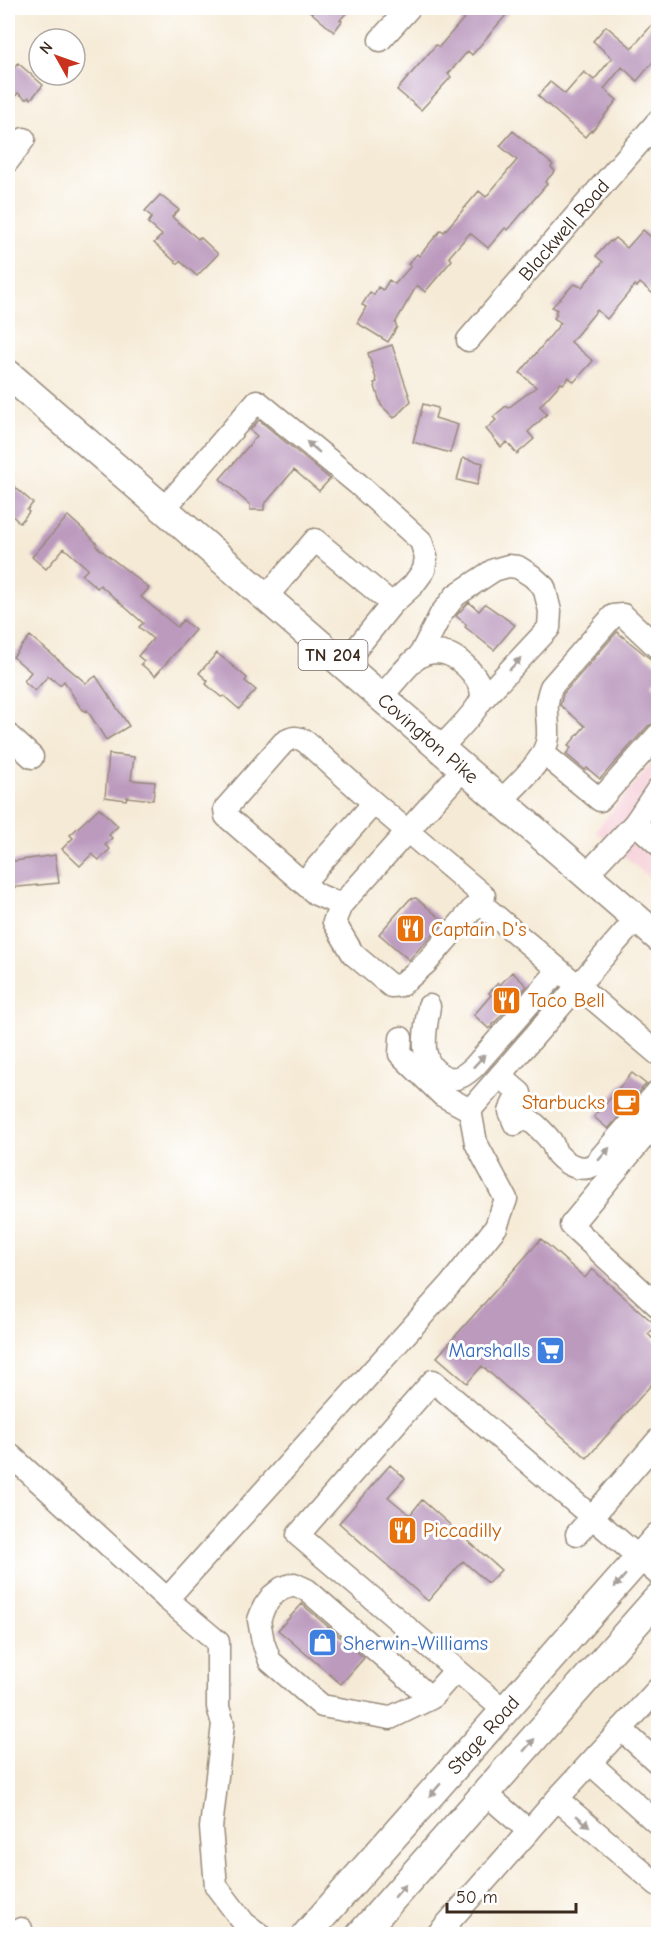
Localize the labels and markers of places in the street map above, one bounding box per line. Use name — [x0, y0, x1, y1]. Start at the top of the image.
restaurant icon: Captain D's — [394, 913, 426, 945]
place label: Captain D's — [431, 918, 527, 941]
restaurant icon: Taco Bell — [491, 984, 523, 1016]
place label: Taco Bell — [528, 989, 605, 1012]
cafe icon: Starbucks — [610, 1086, 642, 1118]
place label: Starbucks — [522, 1091, 605, 1114]
supermarket icon: Marshalls — [535, 1334, 567, 1366]
place label: Marshalls — [449, 1339, 530, 1362]
restaurant icon: Piccadilly — [386, 1514, 418, 1546]
place label: Piccadilly — [423, 1519, 501, 1542]
shop icon: Sherwin-Williams — [306, 1627, 338, 1659]
place label: Sherwin-Williams — [343, 1632, 488, 1655]

